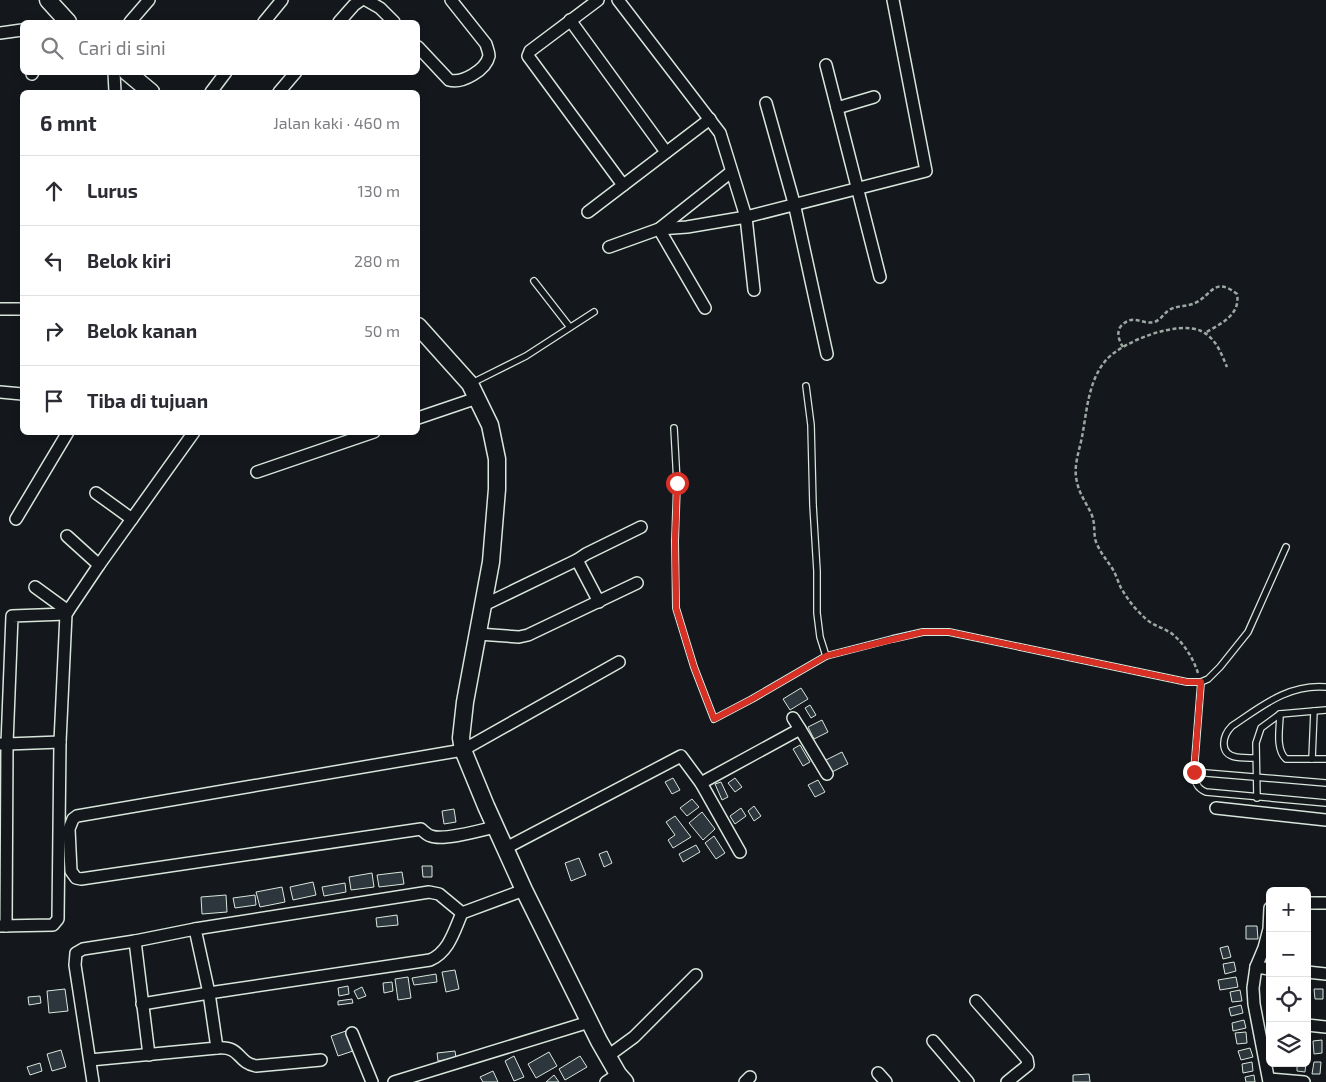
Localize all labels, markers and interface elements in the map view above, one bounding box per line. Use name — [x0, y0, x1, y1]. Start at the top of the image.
search box — [20, 20, 420, 75]
icon: search — [38, 34, 66, 62]
text: Cari di sini — [78, 36, 166, 59]
text: 6 mnt — [40, 110, 97, 135]
text: Jalan kaki · 460 m — [273, 113, 400, 132]
icon: ahead — [40, 177, 68, 205]
text: Lurus — [87, 179, 138, 202]
text: 130 m — [358, 181, 400, 200]
icon: left — [40, 247, 68, 275]
text: Belok kiri — [87, 249, 171, 272]
text: 280 m — [354, 251, 400, 270]
icon: right — [40, 317, 68, 345]
text: Belok kanan — [87, 319, 197, 342]
text: 50 m — [364, 321, 400, 340]
icon: arrive — [40, 387, 68, 415]
text: Tiba di tujuan — [87, 389, 208, 412]
route start — [666, 472, 689, 495]
route end — [1183, 761, 1206, 784]
map controls — [1266, 887, 1311, 1067]
button: + — [1266, 887, 1311, 932]
button: − — [1266, 932, 1311, 977]
button: locate — [1266, 977, 1311, 1022]
button: layers — [1266, 1022, 1311, 1067]

